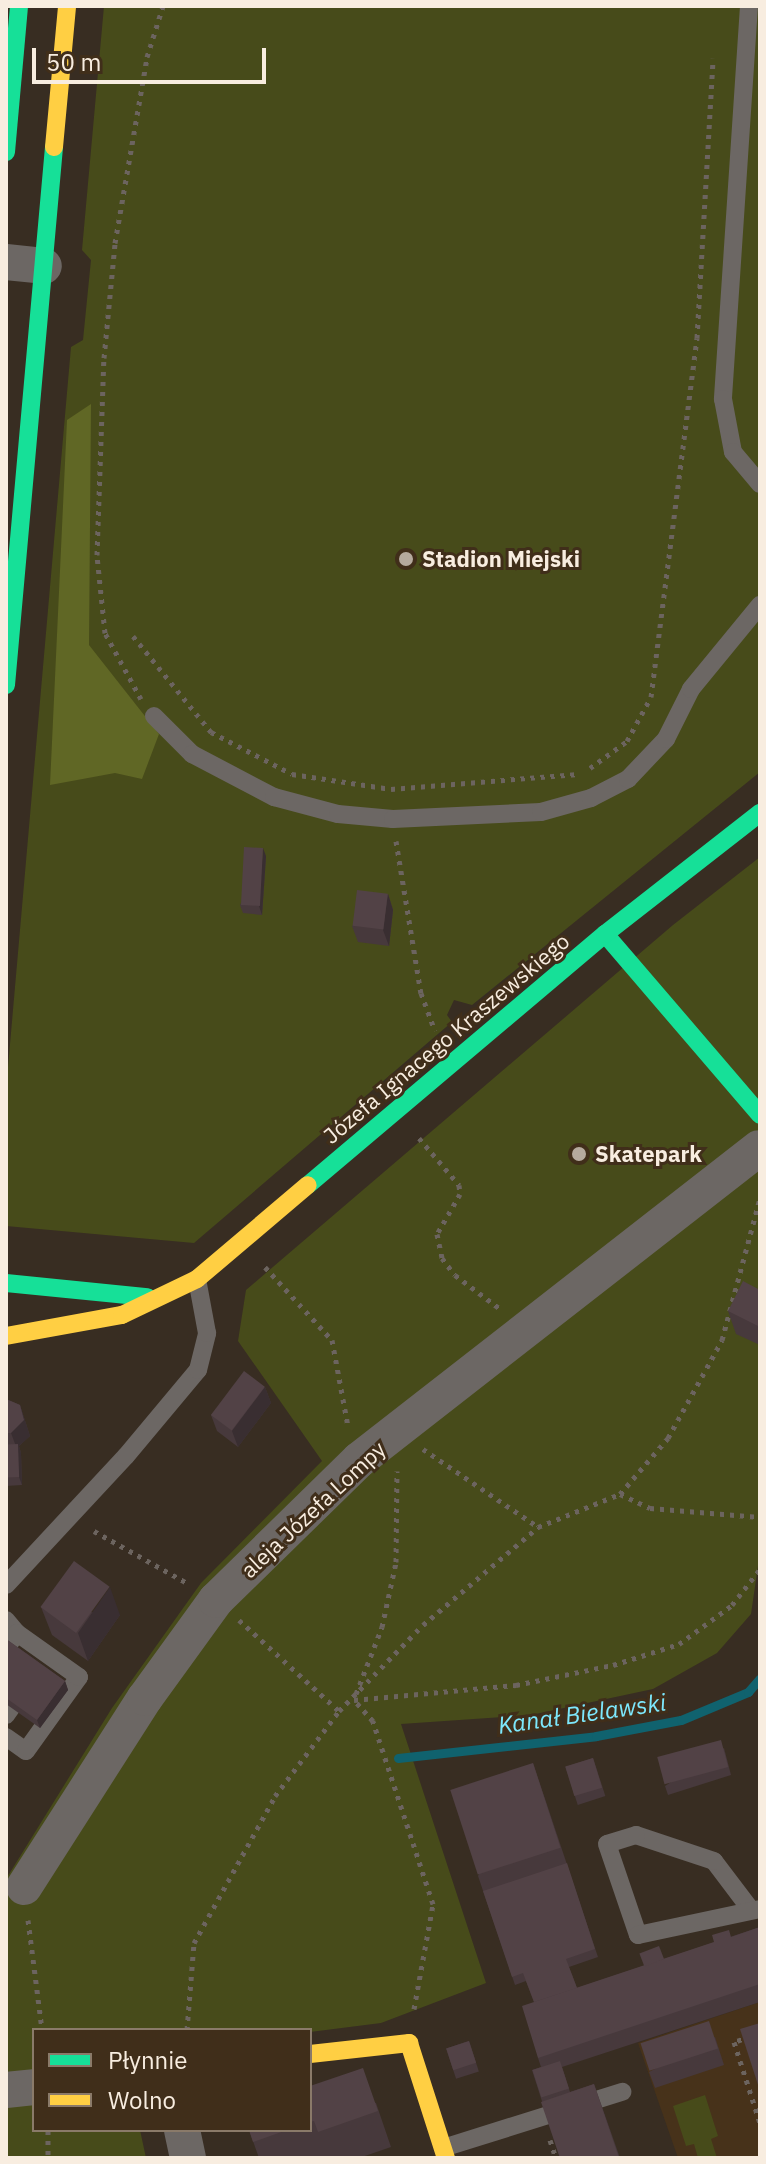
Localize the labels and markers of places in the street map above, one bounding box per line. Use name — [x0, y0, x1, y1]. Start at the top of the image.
place label: Stadion Miejski — [422, 546, 580, 572]
marker: Stadion Miejski — [397, 550, 415, 568]
place label: Skatepark — [595, 1141, 702, 1167]
marker: Skatepark — [570, 1145, 588, 1163]

